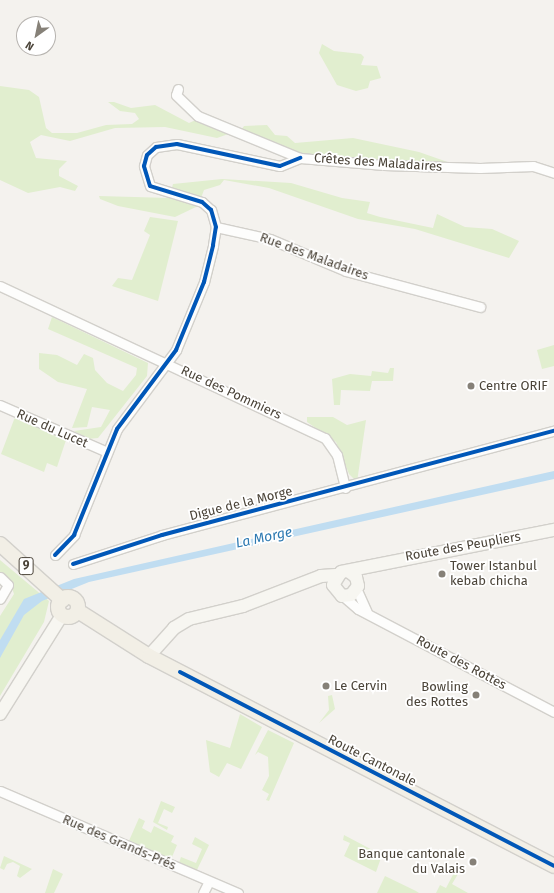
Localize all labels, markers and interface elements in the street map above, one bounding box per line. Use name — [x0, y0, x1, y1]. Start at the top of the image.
north arrow — [16, 16, 56, 56]
text: N — [23, 38, 36, 53]
street label: Crêtes des Maladaires — [313, 151, 443, 175]
street label: Rue des Maladaires — [258, 230, 370, 284]
street label: Rue des Pommiers — [178, 363, 284, 423]
place label: Centre ORIF — [479, 378, 548, 394]
marker: Centre ORIF — [466, 381, 476, 391]
street label: Rue du Lucet — [14, 406, 90, 452]
street label: Digue de la Morge — [188, 484, 294, 524]
water label: La Morge — [234, 524, 294, 552]
street label: Route des Peupliers — [404, 529, 522, 565]
road number: 9 — [18, 556, 34, 576]
place label: Tower Istanbul kebab chicha — [450, 559, 537, 590]
marker: Tower Istanbul kebab chicha — [437, 569, 447, 579]
street label: Route des Rottes — [413, 633, 509, 693]
place label: Le Cervin — [334, 678, 387, 694]
place label: Bowling des Rottes — [406, 680, 468, 711]
marker: Le Cervin — [321, 681, 331, 691]
marker: Bowling des Rottes — [471, 690, 481, 700]
street label: Route Cantonale — [325, 732, 419, 790]
street label: Rue des Grands-Prés — [60, 812, 178, 874]
place label: Banque cantonale du Valais — [358, 847, 465, 878]
marker: Banque cantonale du Valais — [468, 857, 478, 867]

